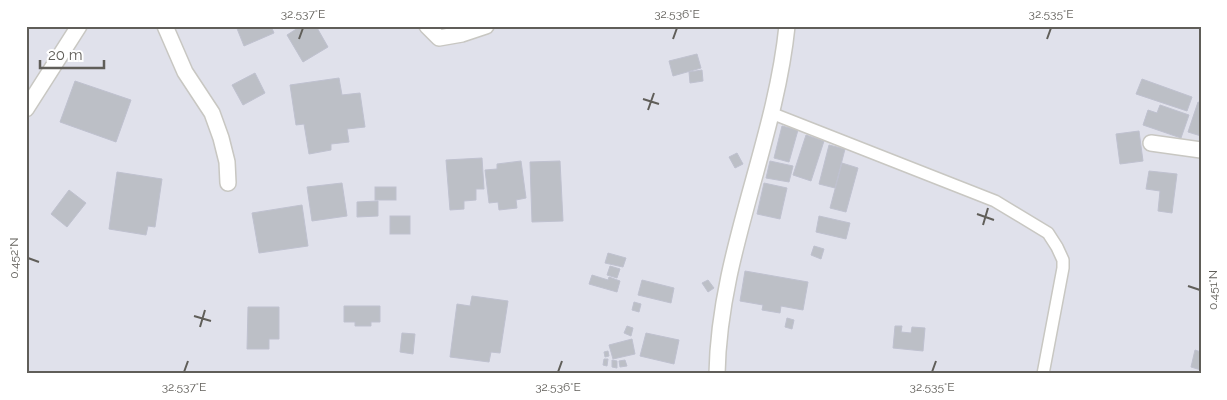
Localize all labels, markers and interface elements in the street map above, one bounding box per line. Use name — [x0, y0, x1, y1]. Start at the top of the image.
text: 32.537°E — [281, 7, 325, 21]
text: 32.536°E — [654, 7, 700, 21]
text: 32.535°E — [1029, 7, 1073, 21]
scale bar — [40, 38, 104, 70]
text: 20 m — [48, 46, 83, 64]
text: 0.452°N — [7, 237, 21, 279]
text: 0.451°N — [1206, 270, 1220, 310]
text: 32.537°E — [162, 380, 206, 394]
text: 32.536°E — [535, 380, 581, 394]
text: 32.535°E — [910, 380, 954, 394]

